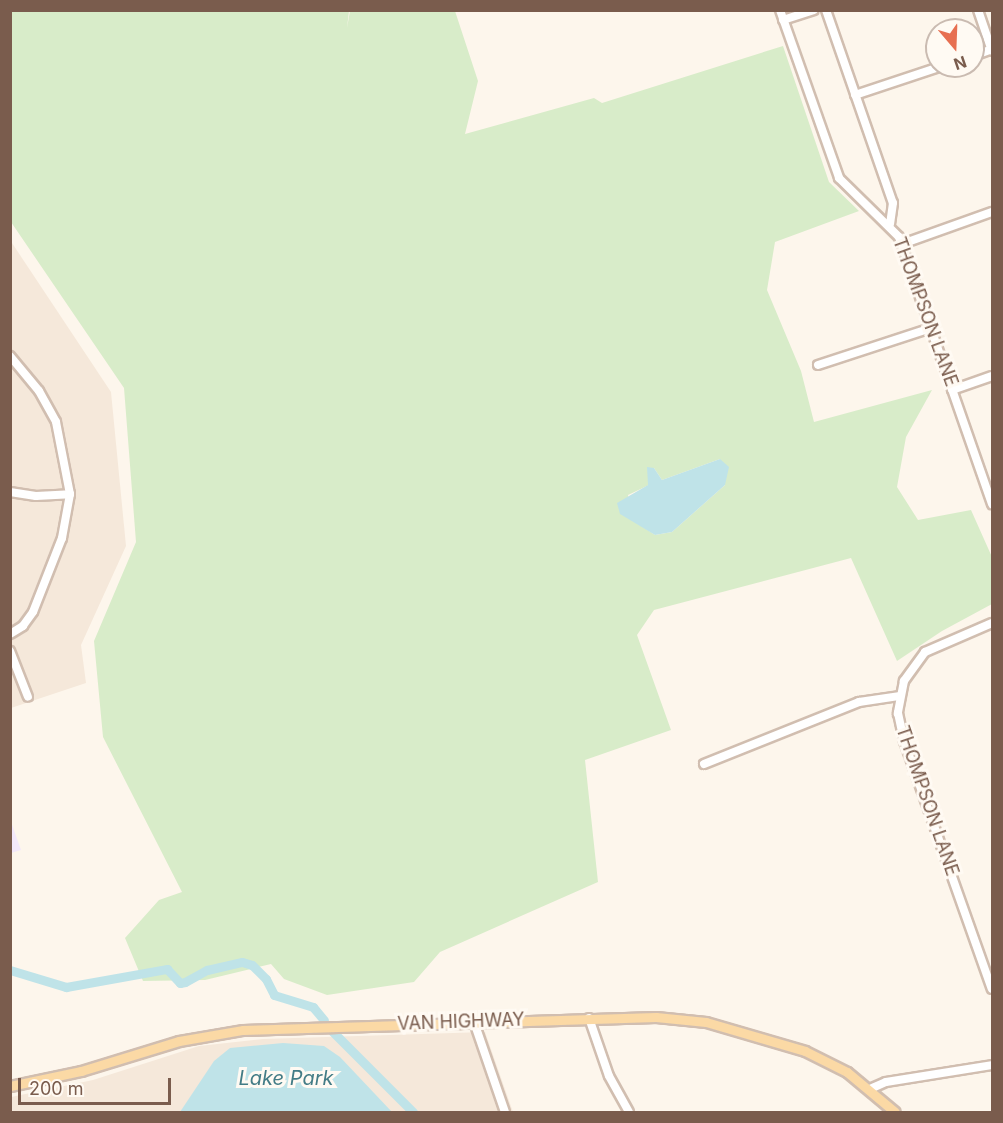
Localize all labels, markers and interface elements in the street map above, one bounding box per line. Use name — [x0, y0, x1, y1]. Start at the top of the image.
north arrow — [925, 18, 985, 78]
text: N — [951, 52, 969, 75]
street label: THOMPSON LANE — [888, 234, 962, 390]
street label: THOMPSON LANE — [891, 723, 963, 879]
street label: VAN HIGHWAY — [397, 1009, 525, 1035]
scale bar — [21, 1066, 174, 1104]
water label: Lake Park — [238, 1066, 334, 1090]
text: 200 m — [29, 1078, 84, 1099]

